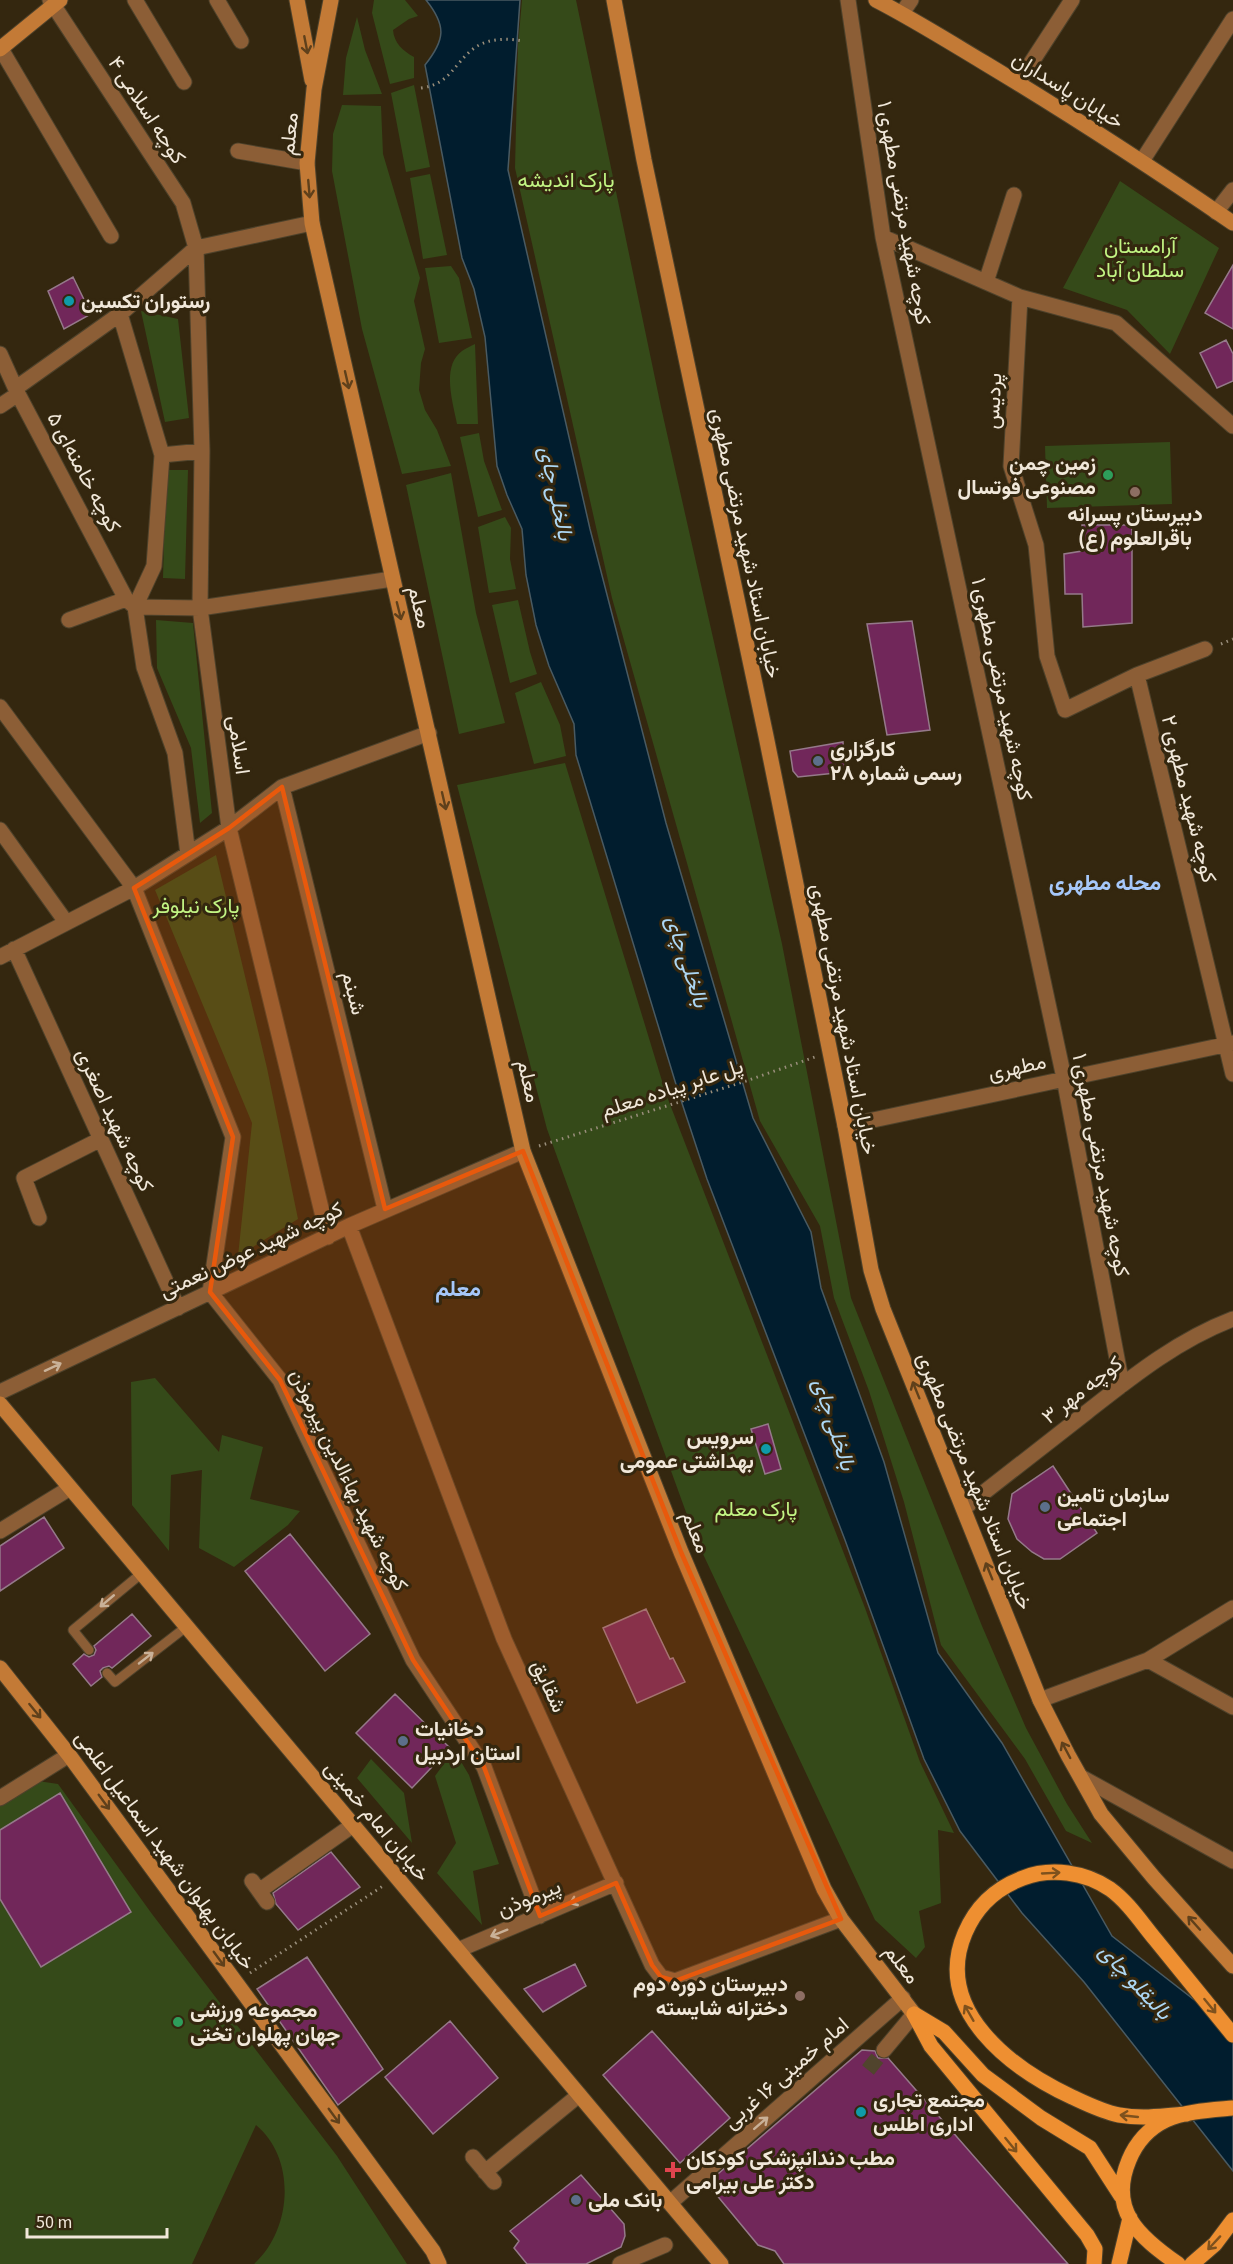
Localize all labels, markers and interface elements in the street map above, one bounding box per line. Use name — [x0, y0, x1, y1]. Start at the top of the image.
one-way arrow — [300, 35, 312, 54]
street label: خیابان پاسداران — [1006, 44, 1130, 136]
street label: کوچه اسلامی ۴ — [101, 50, 193, 170]
street label: کوچه شهید مرتضی مطهری ۱ — [870, 99, 938, 327]
street label: معلم — [272, 111, 306, 157]
park label: پارک اندیشه — [517, 165, 615, 195]
one-way arrow — [304, 179, 315, 199]
park label: آرامستان سلطان آباد — [1096, 231, 1184, 285]
place label: رستوران تکسین — [81, 286, 210, 316]
marker: رستوران تکسین — [62, 294, 76, 308]
one-way arrow — [342, 370, 353, 389]
street label: پردیس — [977, 372, 1009, 430]
street label: خیابان استاد شهید مرتضی مطهری — [703, 405, 789, 681]
street label: کوچه خامنه‌ای ۵ — [40, 406, 128, 538]
water label: بالخلی چای — [530, 443, 582, 544]
place label: زمین چمن مصنوعی فوتسال — [957, 448, 1096, 502]
marker: زمین چمن مصنوعی فوتسال — [1101, 468, 1115, 482]
marker: دبیرستان پسرانه باقرالعلوم (ع) — [1128, 485, 1142, 499]
place label: دبیرستان پسرانه باقرالعلوم (ع) — [1067, 499, 1203, 553]
street label: کوچه شهید مرتضی مطهری ۱ — [964, 575, 1040, 803]
street label: معلم — [400, 582, 440, 632]
one-way arrow — [394, 601, 406, 620]
street label: کوچه شهید مطهری ۲ — [1154, 712, 1224, 886]
street label: اسلامی — [220, 714, 258, 776]
place label: کارگزاری رسمی شماره ۲۸ — [830, 734, 962, 788]
marker: کارگزاری رسمی شماره ۲۸ — [811, 754, 825, 768]
one-way arrow — [439, 791, 451, 810]
district label: محله مطهری — [1049, 867, 1161, 899]
street label: خیابان استاد شهید مرتضی مطهری — [803, 881, 885, 1157]
park label: پارک نیلوفر — [151, 891, 240, 921]
water label: بالخلی چای — [657, 911, 717, 1012]
street label: شبنم — [334, 968, 374, 1018]
street label: کوچه شهید اصغری — [69, 1043, 161, 1197]
street label: مطهری — [985, 1046, 1049, 1088]
street label: پل عابر پیاده معلم — [597, 1051, 747, 1125]
street label: کوچه شهید مرتضی مطهری ۱ — [1065, 1051, 1137, 1279]
street label: معلم — [510, 1057, 548, 1105]
street label: کوچه شهید عوض نعمتی — [154, 1194, 348, 1306]
district label: معلم — [435, 1273, 481, 1305]
street label: خیابان استاد شهید مرتضی مطهری — [909, 1348, 1041, 1614]
street label: کوچه مهر ۳ — [1035, 1349, 1129, 1431]
one-way arrow — [43, 1361, 61, 1373]
street label: کوچه شهید بهاءالدین پیرموذن — [282, 1364, 416, 1596]
water label: بالخلی چای — [804, 1374, 864, 1475]
one-way arrow — [910, 1381, 921, 1400]
place label: سرویس بهداشتی عمومی — [620, 1422, 754, 1476]
marker: سرویس بهداشتی عمومی — [759, 1442, 773, 1456]
place label: سازمان تامین اجتماعی — [1057, 1480, 1170, 1534]
park label: پارک معلم — [714, 1494, 798, 1524]
marker: سازمان تامین اجتماعی — [1038, 1500, 1052, 1514]
street label: معلم — [674, 1506, 718, 1558]
one-way arrow — [983, 1562, 994, 1581]
one-way arrow — [99, 1595, 115, 1608]
one-way arrow — [137, 1652, 153, 1665]
street label: شقایق — [524, 1655, 574, 1717]
one-way arrow — [28, 1703, 41, 1719]
place label: دخانیات استان اردبیل — [415, 1714, 521, 1768]
street label: خیابان پهلوان شهید اسماعیل اعلمی — [68, 1724, 262, 1976]
marker: دخانیات استان اردبیل — [396, 1734, 410, 1748]
one-way arrow — [1060, 1742, 1072, 1759]
street label: خیابان امام خمینی — [317, 1754, 437, 1888]
one-way arrow — [98, 1793, 110, 1809]
one-way arrow — [1041, 1867, 1061, 1878]
street label: پیرموذن — [492, 1871, 566, 1925]
one-way arrow — [570, 1894, 588, 1906]
one-way arrow — [1187, 1916, 1201, 1931]
one-way arrow — [491, 1928, 509, 1939]
water label: بالیقلو چای — [1091, 1936, 1180, 2028]
street label: معلم — [877, 1938, 927, 1990]
one-way arrow — [213, 1951, 225, 1967]
place label: دبیرستان دوره دوم دخترانه شایسته — [633, 1969, 788, 2023]
marker: دبیرستان دوره دوم دخترانه شایسته — [793, 1989, 807, 2003]
place label: مجموعه ورزشی جهان پهلوان تختی — [190, 1995, 340, 2049]
one-way arrow — [1203, 1998, 1216, 2014]
one-way arrow — [963, 2005, 975, 2022]
street label: امام خمینی ۱۶ غربی — [717, 2010, 855, 2136]
marker: مجموعه ورزشی جهان پهلوان تختی — [171, 2015, 185, 2029]
place label: مجتمع تجاری اداری اطلس — [873, 2085, 985, 2139]
marker: مجتمع تجاری اداری اطلس — [854, 2105, 868, 2119]
one-way arrow — [328, 2108, 341, 2124]
one-way arrow — [1119, 2110, 1139, 2121]
one-way arrow — [754, 2116, 769, 2130]
one-way arrow — [1004, 2137, 1018, 2152]
place label: مطب دندانپزشکی کودکان دکتر علی بیرامی — [686, 2143, 895, 2197]
marker: مطب دندانپزشکی کودکان دکتر علی بیرامی — [664, 2161, 682, 2179]
place label: بانک ملی — [588, 2185, 662, 2215]
marker: بانک ملی — [569, 2193, 583, 2207]
scale bar — [27, 2201, 166, 2239]
text: 50 m — [36, 2210, 72, 2235]
one-way arrow — [1207, 2236, 1221, 2251]

